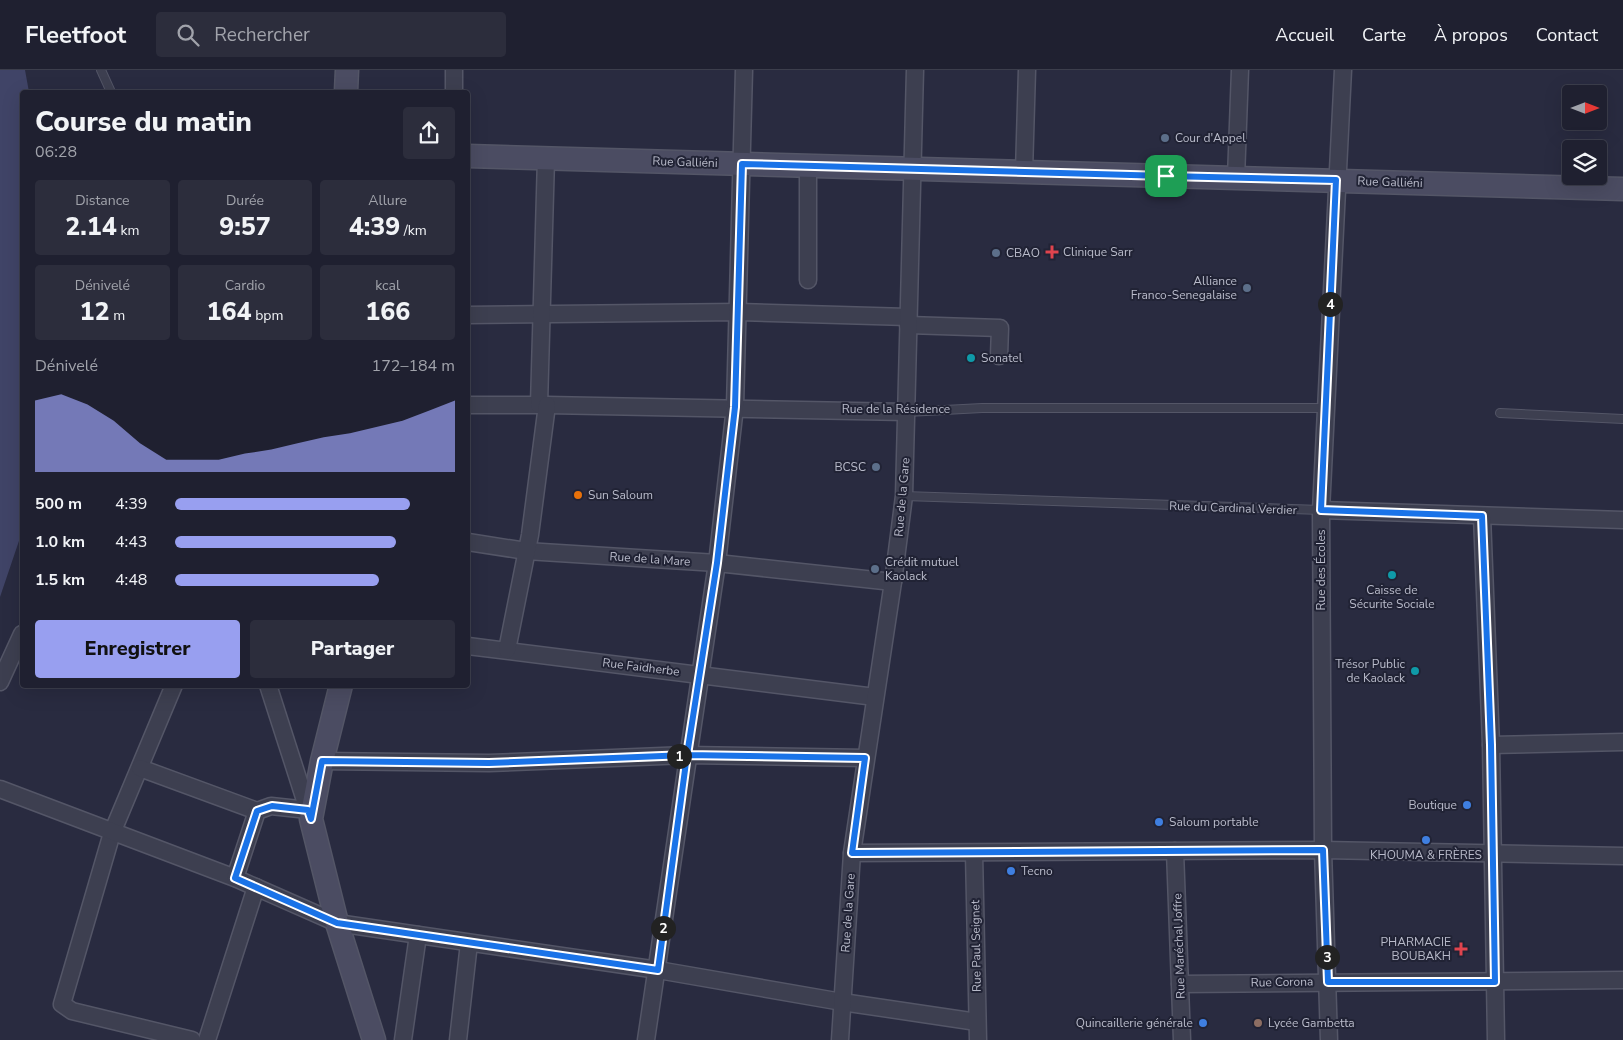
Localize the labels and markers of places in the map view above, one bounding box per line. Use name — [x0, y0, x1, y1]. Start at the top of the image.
place label: Cour d'Appel — [1175, 130, 1246, 146]
marker: Cour d'Appel — [1159, 132, 1171, 144]
pin — [1145, 155, 1187, 197]
place label: Clinique Sarr — [1063, 244, 1133, 260]
place label: CBAO — [1006, 245, 1040, 261]
marker: Clinique Sarr — [1045, 245, 1059, 259]
marker: CBAO — [990, 247, 1002, 259]
place label: Alliance Franco-Senegalaise — [1131, 273, 1237, 303]
marker: Alliance Franco-Senegalaise — [1241, 282, 1253, 294]
pin: 4 — [1318, 292, 1342, 316]
place label: Sonatel — [981, 350, 1023, 366]
marker: Sonatel — [965, 352, 977, 364]
place label: BCSC — [835, 459, 866, 475]
marker: BCSC — [870, 461, 882, 473]
place label: Sun Saloum — [588, 487, 653, 503]
marker: Sun Saloum — [572, 489, 584, 501]
place label: Crédit mutuel Kaolack — [885, 554, 959, 584]
marker: Crédit mutuel Kaolack — [869, 563, 881, 575]
marker: Caisse de Sécurite Sociale — [1386, 569, 1398, 581]
place label: Caisse de Sécurite Sociale — [1349, 582, 1435, 612]
place label: Trésor Public de Kaolack — [1335, 656, 1406, 686]
marker: Trésor Public de Kaolack — [1409, 665, 1421, 677]
pin: 1 — [666, 744, 692, 768]
place label: Boutique — [1408, 797, 1457, 813]
marker: Boutique — [1461, 799, 1473, 811]
place label: Saloum portable — [1169, 814, 1259, 830]
marker: Saloum portable — [1153, 816, 1165, 828]
marker: KHOUMA & FRÈRES — [1420, 834, 1432, 846]
place label: KHOUMA & FRÈRES — [1370, 847, 1482, 863]
place label: Tecno — [1021, 863, 1053, 879]
marker: Tecno — [1005, 865, 1017, 877]
pin: 2 — [650, 916, 676, 940]
place label: PHARMACIE BOUBAKH — [1380, 934, 1451, 964]
marker: PHARMACIE BOUBAKH — [1455, 943, 1467, 955]
pin: 3 — [1314, 944, 1340, 970]
place label: Quincaillerie générale — [1076, 1015, 1193, 1031]
place label: Lycée Gambetta — [1268, 1015, 1355, 1031]
marker: Quincaillerie générale — [1197, 1017, 1209, 1029]
marker: Lycée Gambetta — [1252, 1017, 1264, 1029]

